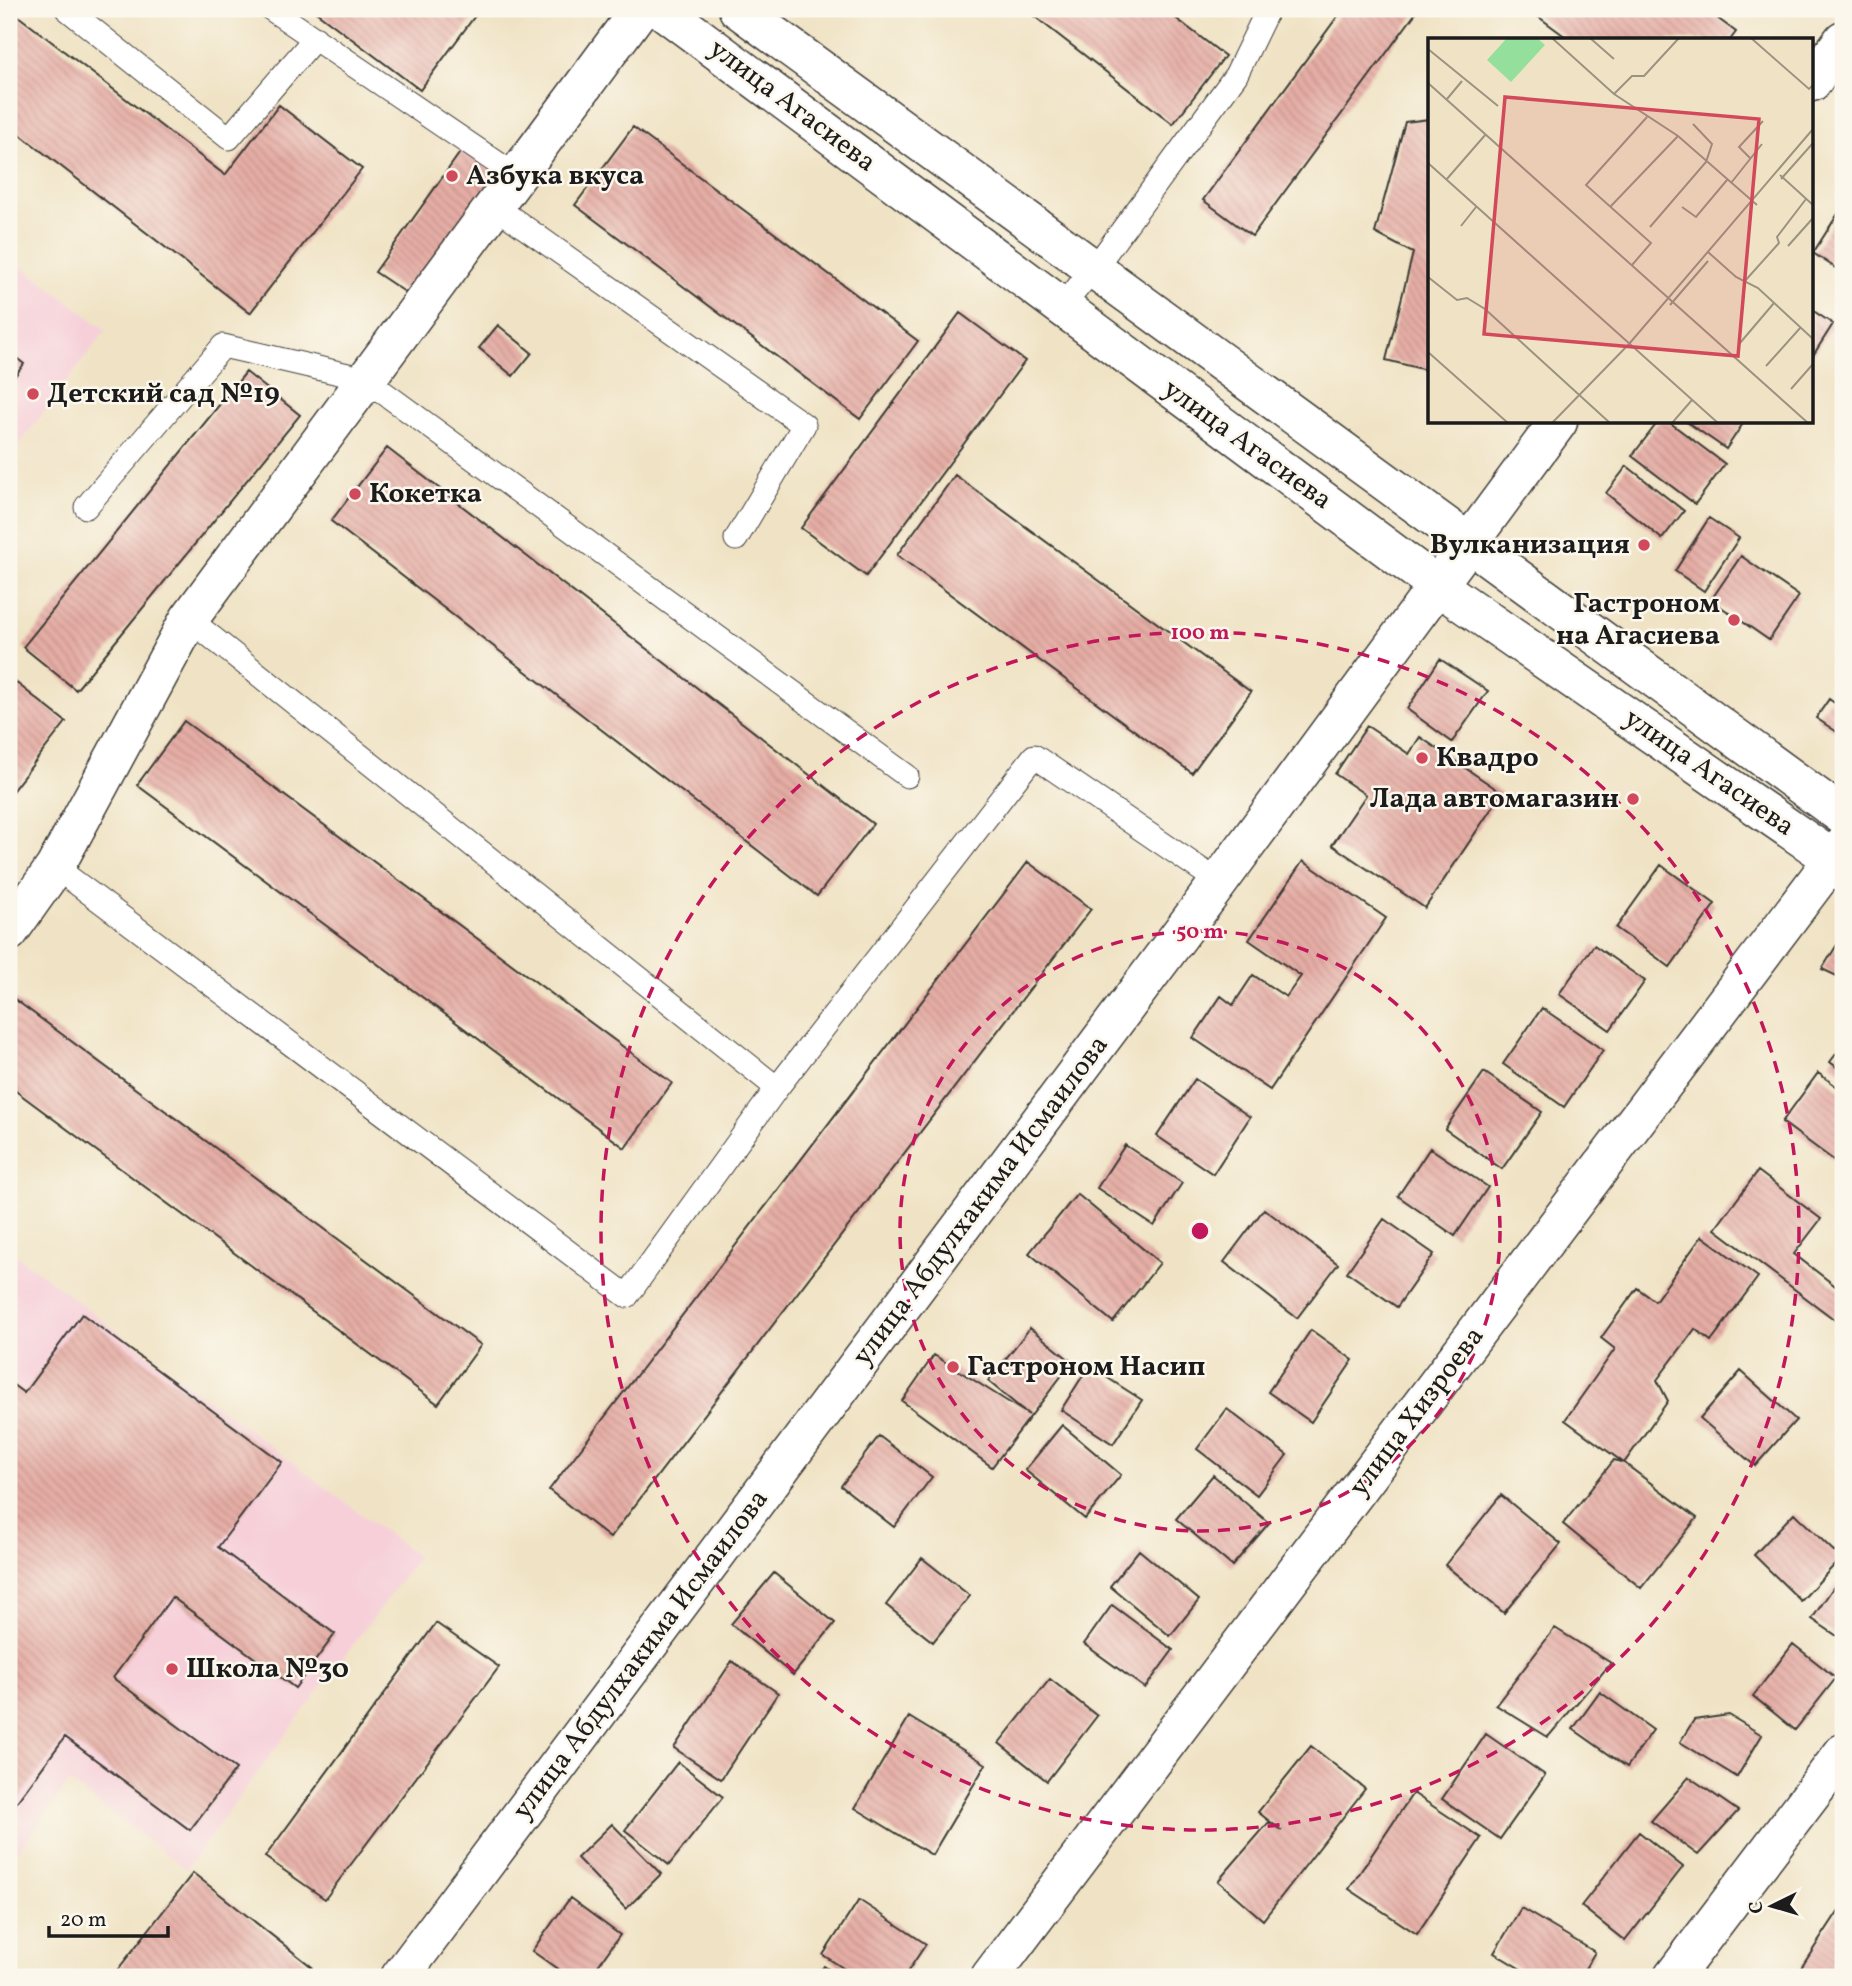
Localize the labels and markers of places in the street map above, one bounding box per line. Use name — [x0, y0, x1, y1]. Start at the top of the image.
place label: Азбука вкуса — [466, 157, 644, 196]
marker: Азбука вкуса — [444, 168, 460, 184]
place label: Детский сад №19 — [47, 375, 280, 414]
marker: Детский сад №19 — [25, 386, 41, 402]
place label: Кокетка — [369, 475, 482, 514]
marker: Кокетка — [347, 486, 363, 502]
place label: Вулканизация — [1430, 526, 1630, 565]
marker: Вулканизация — [1636, 537, 1652, 553]
place label: Гастроном на Агасиева — [1556, 585, 1720, 656]
marker: Гастроном на Агасиева — [1726, 612, 1742, 628]
place label: Квадро — [1436, 739, 1539, 778]
marker: Квадро — [1414, 750, 1430, 766]
place label: Лада автомагазин — [1370, 780, 1619, 819]
marker: Лада автомагазин — [1625, 791, 1641, 807]
centre of rings — [1188, 1219, 1212, 1243]
place label: Гастроном Насип — [967, 1348, 1205, 1387]
marker: Гастроном Насип — [945, 1359, 961, 1375]
place label: Школа №30 — [186, 1650, 349, 1689]
marker: Школа №30 — [164, 1661, 180, 1677]

